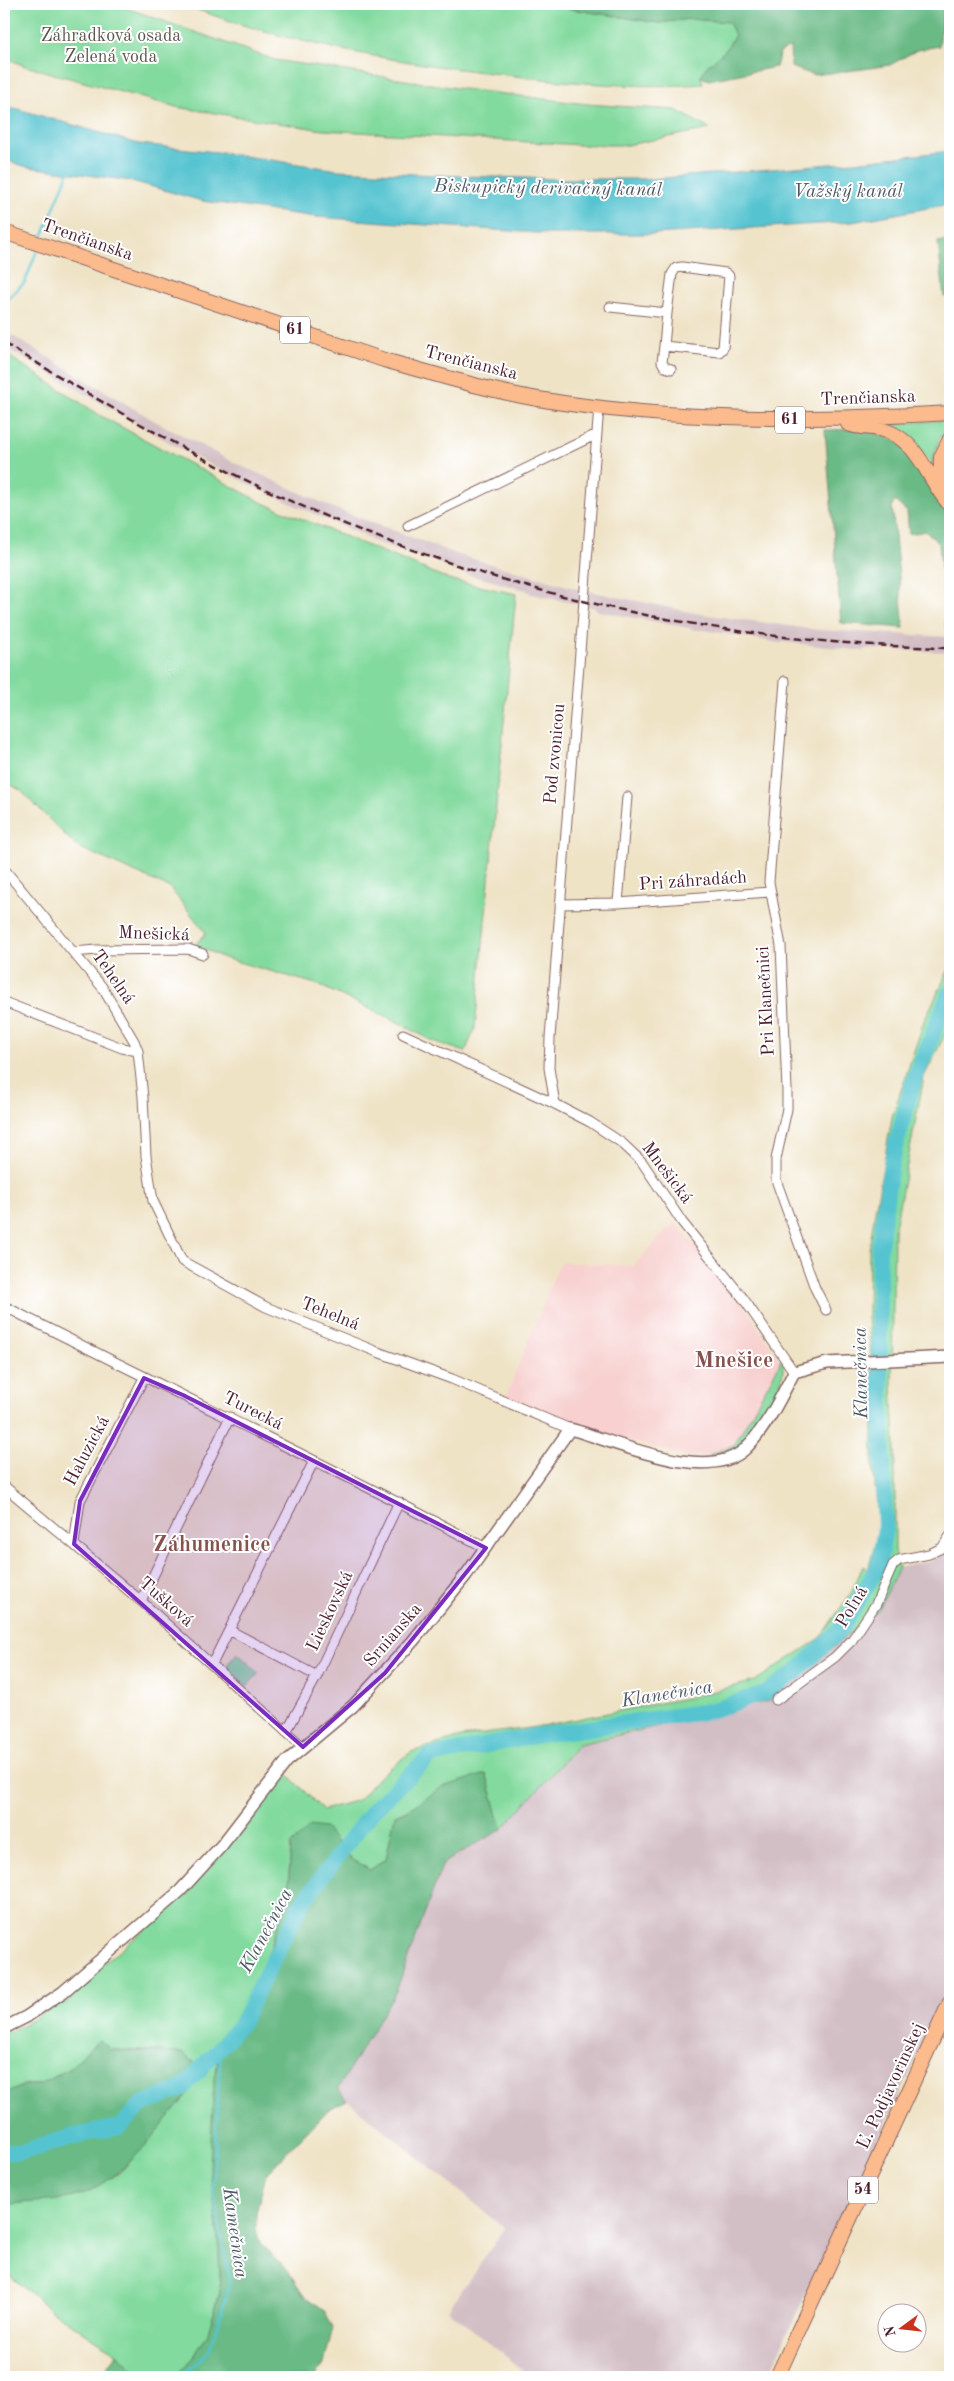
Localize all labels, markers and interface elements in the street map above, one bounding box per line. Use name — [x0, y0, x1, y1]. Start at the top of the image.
park label: Záhradková osada Zelená voda — [41, 27, 181, 66]
water label: Biskupický derivačný kanál — [433, 177, 663, 200]
water label: Važský kanál — [793, 183, 903, 202]
street label: Trenčianska — [39, 216, 135, 264]
road number: 61 — [280, 316, 310, 344]
street label: Trenčianska — [422, 343, 520, 383]
street label: Trenčianska — [820, 387, 916, 409]
road number: 61 — [775, 406, 805, 434]
street label: Pod zvonicou — [542, 702, 568, 805]
street label: Pri záhradách — [638, 868, 748, 894]
street label: Mnešická — [118, 924, 190, 944]
street label: Pri Klanečnici — [754, 945, 778, 1056]
street label: Tehelná — [88, 947, 138, 1007]
street label: Mnešická — [638, 1139, 696, 1207]
street label: Tehelná — [298, 1294, 362, 1334]
water label: Klanečnica — [852, 1327, 872, 1420]
district label: Mnešice — [695, 1350, 773, 1372]
street label: Turecká — [220, 1388, 286, 1434]
street label: Haluzická — [61, 1413, 113, 1489]
district label: Záhumenice — [153, 1534, 271, 1556]
street label: Lieskovská — [304, 1568, 356, 1654]
street label: Tušková — [135, 1574, 197, 1630]
street label: Poľná — [833, 1583, 871, 1631]
street label: Srnianska — [361, 1600, 425, 1670]
water label: Klanečnica — [619, 1678, 714, 1712]
water label: Klanečnica — [236, 1886, 297, 1977]
street label: Ľ. Podjavorinskej — [854, 2020, 928, 2152]
road number: 54 — [848, 2176, 878, 2204]
water label: Kamečnica — [218, 2186, 250, 2279]
north arrow — [876, 2304, 926, 2354]
text: N — [882, 2324, 899, 2338]

